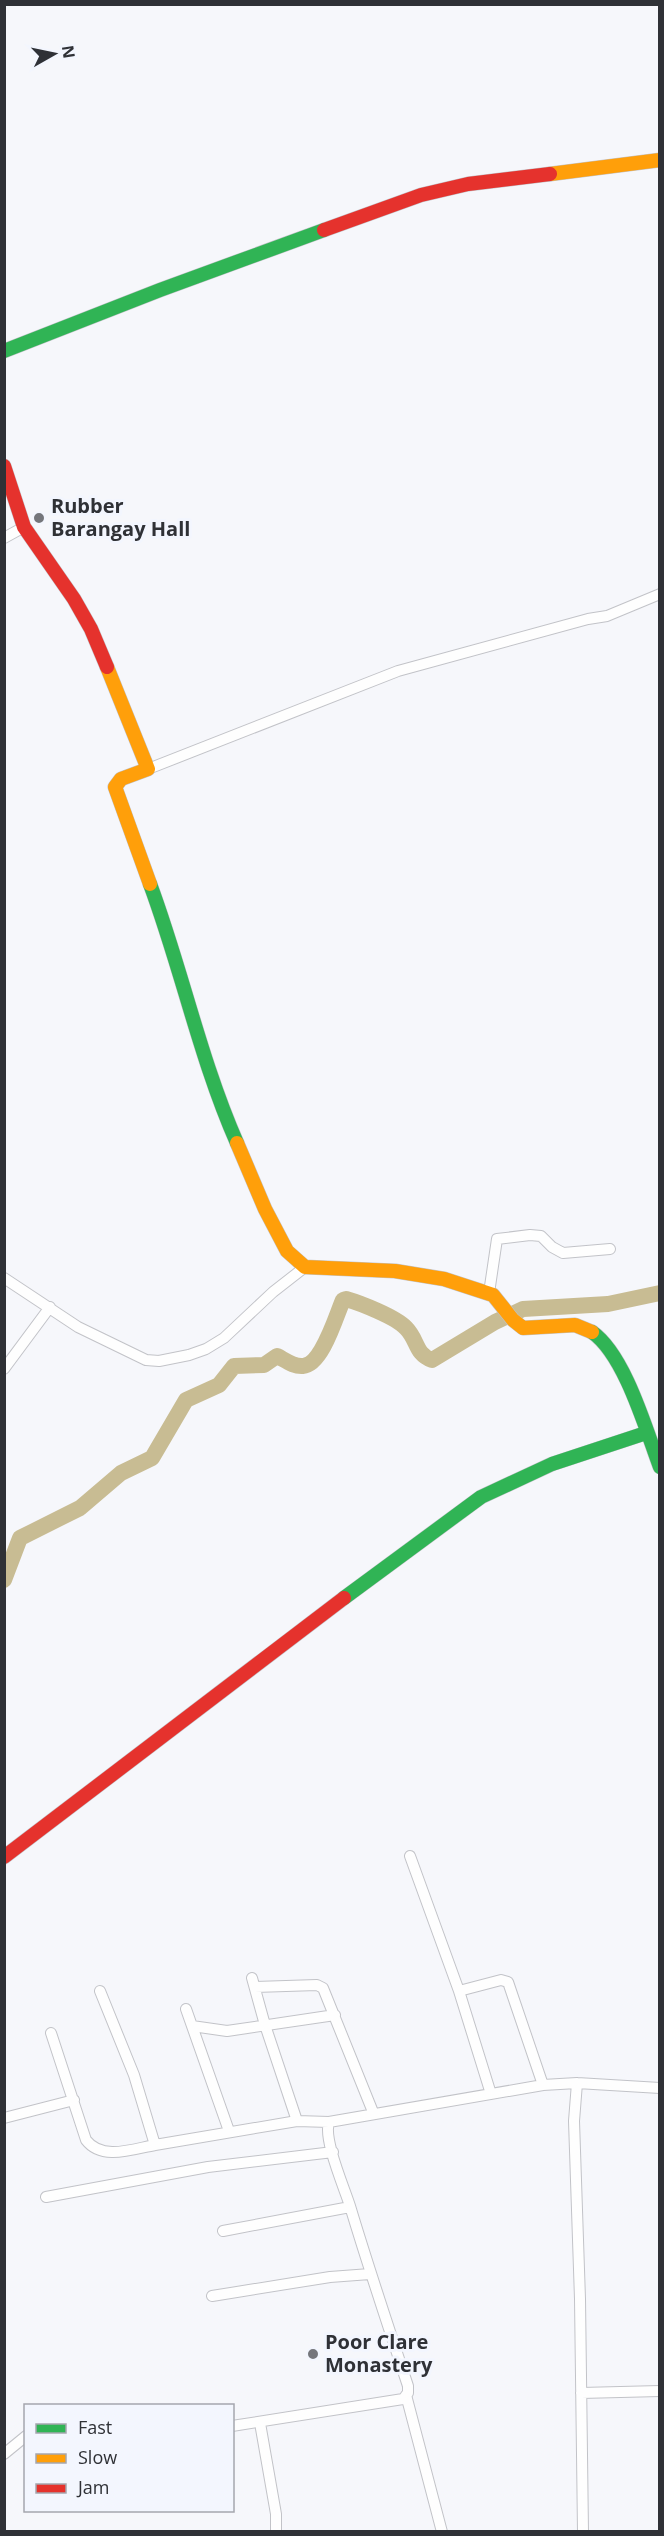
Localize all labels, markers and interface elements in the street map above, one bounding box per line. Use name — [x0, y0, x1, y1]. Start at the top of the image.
north arrow — [24, 24, 84, 84]
text: N — [57, 44, 81, 60]
place label: Rubber Barangay Hall — [51, 492, 190, 542]
marker: Rubber Barangay Hall — [32, 511, 46, 525]
place label: Poor Clare Monastery — [325, 2328, 433, 2378]
marker: Poor Clare Monastery — [306, 2347, 320, 2361]
legend — [24, 2404, 234, 2512]
text: Fast — [78, 2415, 112, 2439]
text: Slow — [78, 2445, 117, 2469]
text: Jam — [76, 2475, 110, 2499]

